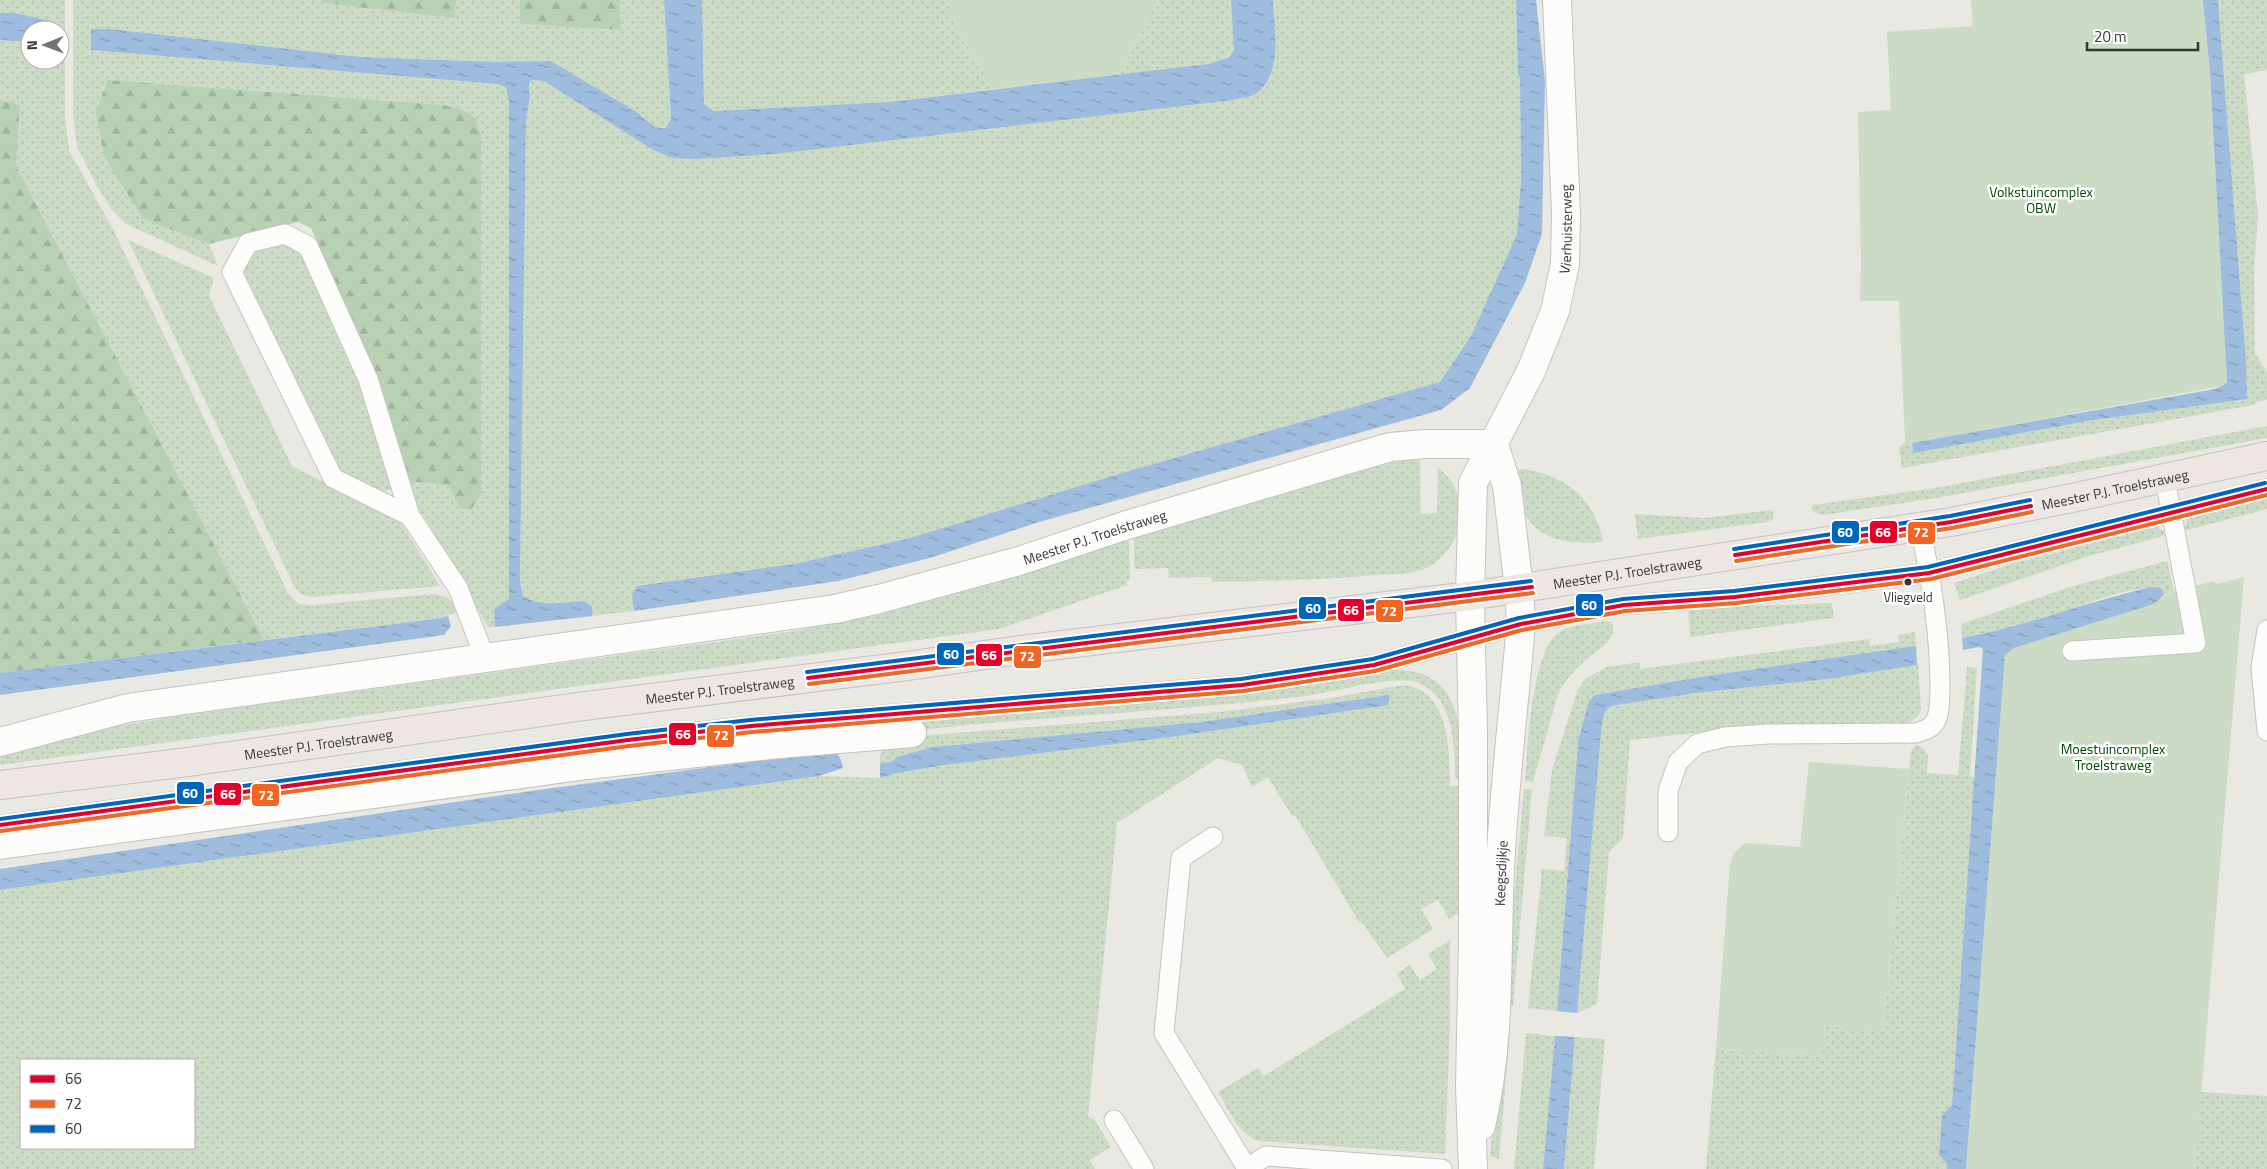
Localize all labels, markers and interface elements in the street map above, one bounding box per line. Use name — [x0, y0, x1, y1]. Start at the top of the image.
north arrow — [20, 20, 70, 70]
scale bar — [2087, 20, 2198, 52]
text: 20 m — [2094, 25, 2127, 48]
text: N — [21, 40, 42, 50]
park label: Volkstuincomplex OBW — [1989, 181, 2093, 218]
street label: Vierhuisterweg — [1553, 184, 1576, 276]
street label: Meester P.J. Troelstraweg — [2040, 463, 2190, 514]
street label: Meester P.J. Troelstraweg — [1020, 503, 1169, 569]
line badge: 60 — [1831, 520, 1860, 544]
line badge: 66 — [1869, 520, 1898, 544]
text: 60 — [1837, 521, 1853, 542]
text: 66 — [1875, 521, 1891, 542]
line badge: 72 — [1907, 521, 1936, 545]
text: 72 — [1913, 521, 1929, 542]
street label: Meester P.J. Troelstraweg — [1552, 550, 1702, 594]
marker: Vliegveld — [1903, 577, 1913, 587]
place label: Vliegveld — [1883, 587, 1933, 607]
line badge: 60 — [1575, 593, 1604, 617]
text: 60 — [1581, 594, 1597, 615]
line badge: 60 — [1298, 596, 1327, 620]
text: 60 — [1305, 597, 1321, 618]
line badge: 66 — [1337, 598, 1365, 622]
text: 66 — [1343, 599, 1359, 620]
line badge: 72 — [1375, 599, 1404, 623]
text: 72 — [1381, 600, 1397, 621]
line badge: 60 — [936, 642, 965, 666]
text: 60 — [943, 643, 959, 664]
line badge: 66 — [975, 643, 1003, 667]
text: 66 — [981, 644, 997, 665]
line badge: 72 — [1013, 645, 1042, 669]
text: 72 — [1019, 645, 1035, 666]
street label: Meester P.J. Troelstraweg — [644, 670, 795, 709]
line badge: 66 — [668, 722, 697, 746]
street label: Meester P.J. Troelstraweg — [243, 723, 394, 764]
text: 66 — [675, 723, 691, 744]
line badge: 72 — [706, 724, 735, 748]
text: 72 — [713, 724, 729, 745]
park label: Moestuincomplex Troelstraweg — [2061, 738, 2166, 775]
line badge: 60 — [176, 781, 205, 805]
text: 60 — [182, 782, 198, 803]
line badge: 66 — [213, 782, 242, 806]
text: 66 — [220, 783, 236, 804]
line badge: 72 — [251, 783, 280, 807]
text: 72 — [258, 784, 274, 805]
street label: Keegsdijkje — [1488, 840, 1512, 906]
legend — [20, 1059, 195, 1149]
text: 66 — [65, 1067, 82, 1090]
text: 72 — [65, 1092, 82, 1115]
text: 60 — [65, 1117, 82, 1140]

